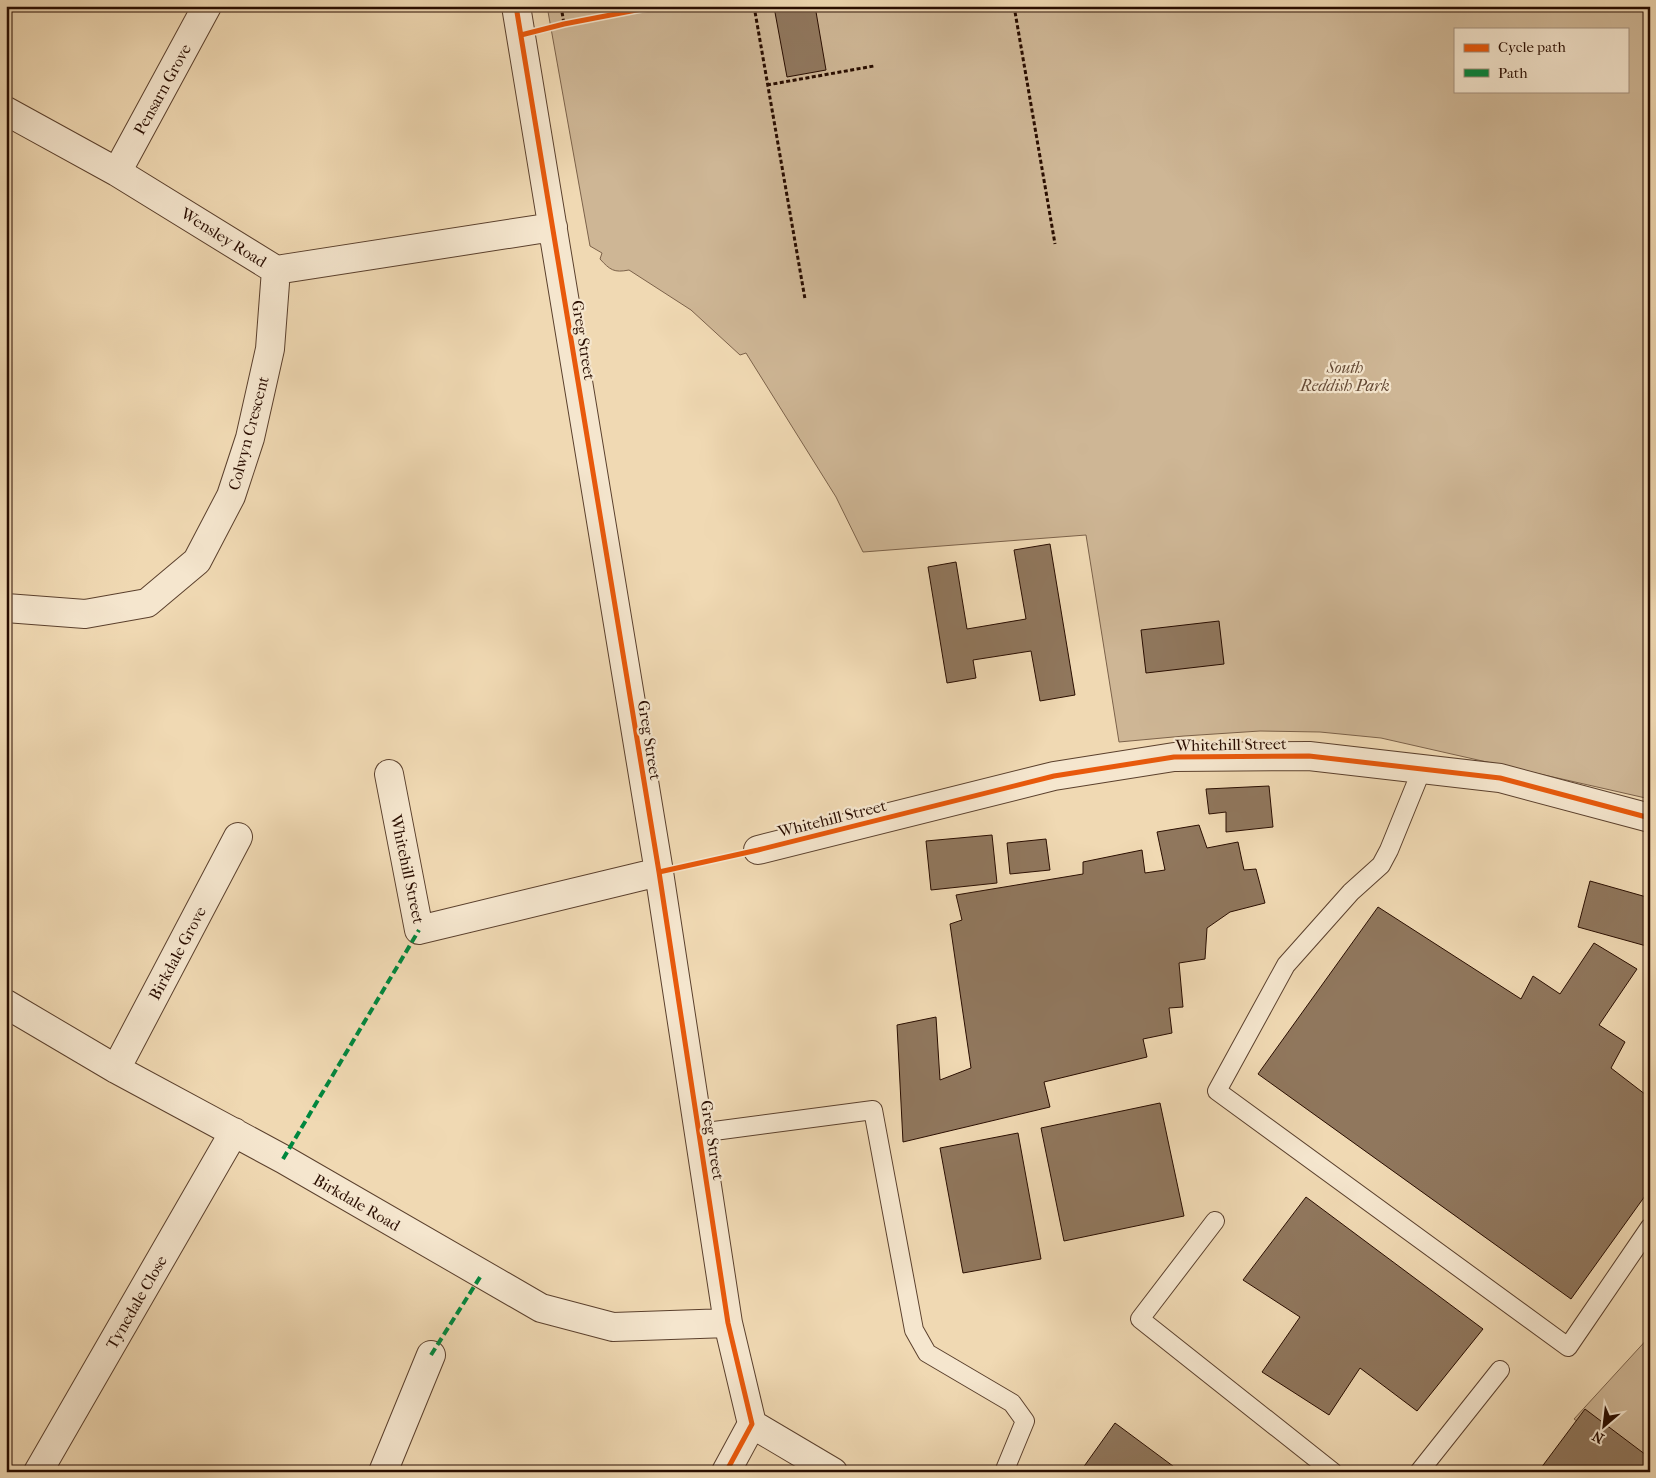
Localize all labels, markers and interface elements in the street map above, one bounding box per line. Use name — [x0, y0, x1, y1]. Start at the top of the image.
legend — [1454, 28, 1628, 92]
text: Cycle path — [1498, 38, 1566, 56]
street label: Pensarn Grove — [130, 40, 195, 138]
text: Path — [1498, 64, 1528, 82]
street label: Wensley Road — [177, 203, 270, 271]
street label: Greg Street — [568, 299, 599, 381]
park label: South Reddish Park — [1299, 358, 1390, 395]
street label: Colwyn Crescent — [224, 374, 273, 492]
street label: Greg Street — [634, 699, 665, 781]
street label: Whitehill Street — [1174, 734, 1287, 755]
street label: Whitehill Street — [775, 796, 889, 841]
street label: Whitehill Street — [386, 812, 428, 926]
street label: Birkdale Grove — [145, 903, 210, 1003]
street label: Greg Street — [697, 1099, 728, 1181]
street label: Birkdale Road — [310, 1170, 404, 1235]
street label: Tynedale Close — [102, 1252, 171, 1352]
north arrow — [1578, 1400, 1628, 1450]
text: N — [1589, 1427, 1607, 1447]

